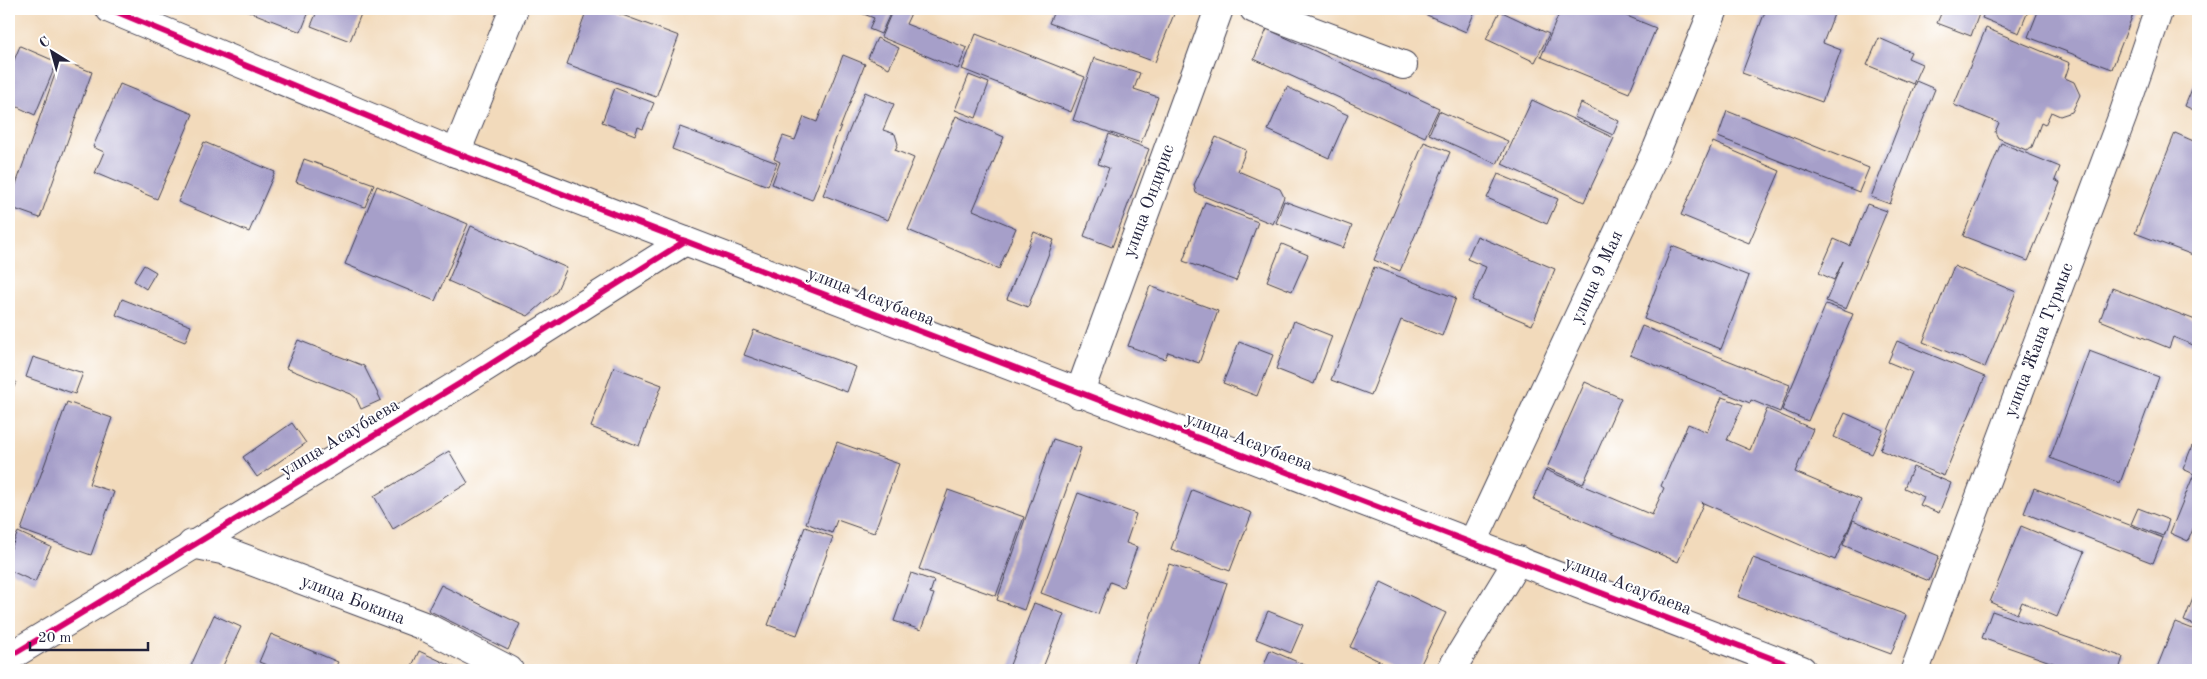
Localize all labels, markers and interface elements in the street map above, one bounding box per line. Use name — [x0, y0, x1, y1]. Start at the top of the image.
north arrow — [28, 28, 78, 78]
text: С — [37, 34, 53, 51]
street label: улица Ондирис — [1120, 142, 1178, 260]
street label: улица 9 Мая — [1568, 228, 1626, 326]
street label: улица Жана Турмыс — [2001, 260, 2077, 420]
street label: улица Асаубаева — [805, 264, 937, 330]
street label: улица Асаубаева — [278, 396, 402, 480]
street label: улица Асаубаева — [1183, 409, 1315, 475]
street label: улица Асаубаева — [1562, 553, 1694, 619]
street label: улица Бокина — [298, 572, 408, 628]
scale bar — [30, 619, 148, 651]
text: 20 m — [38, 631, 72, 646]

